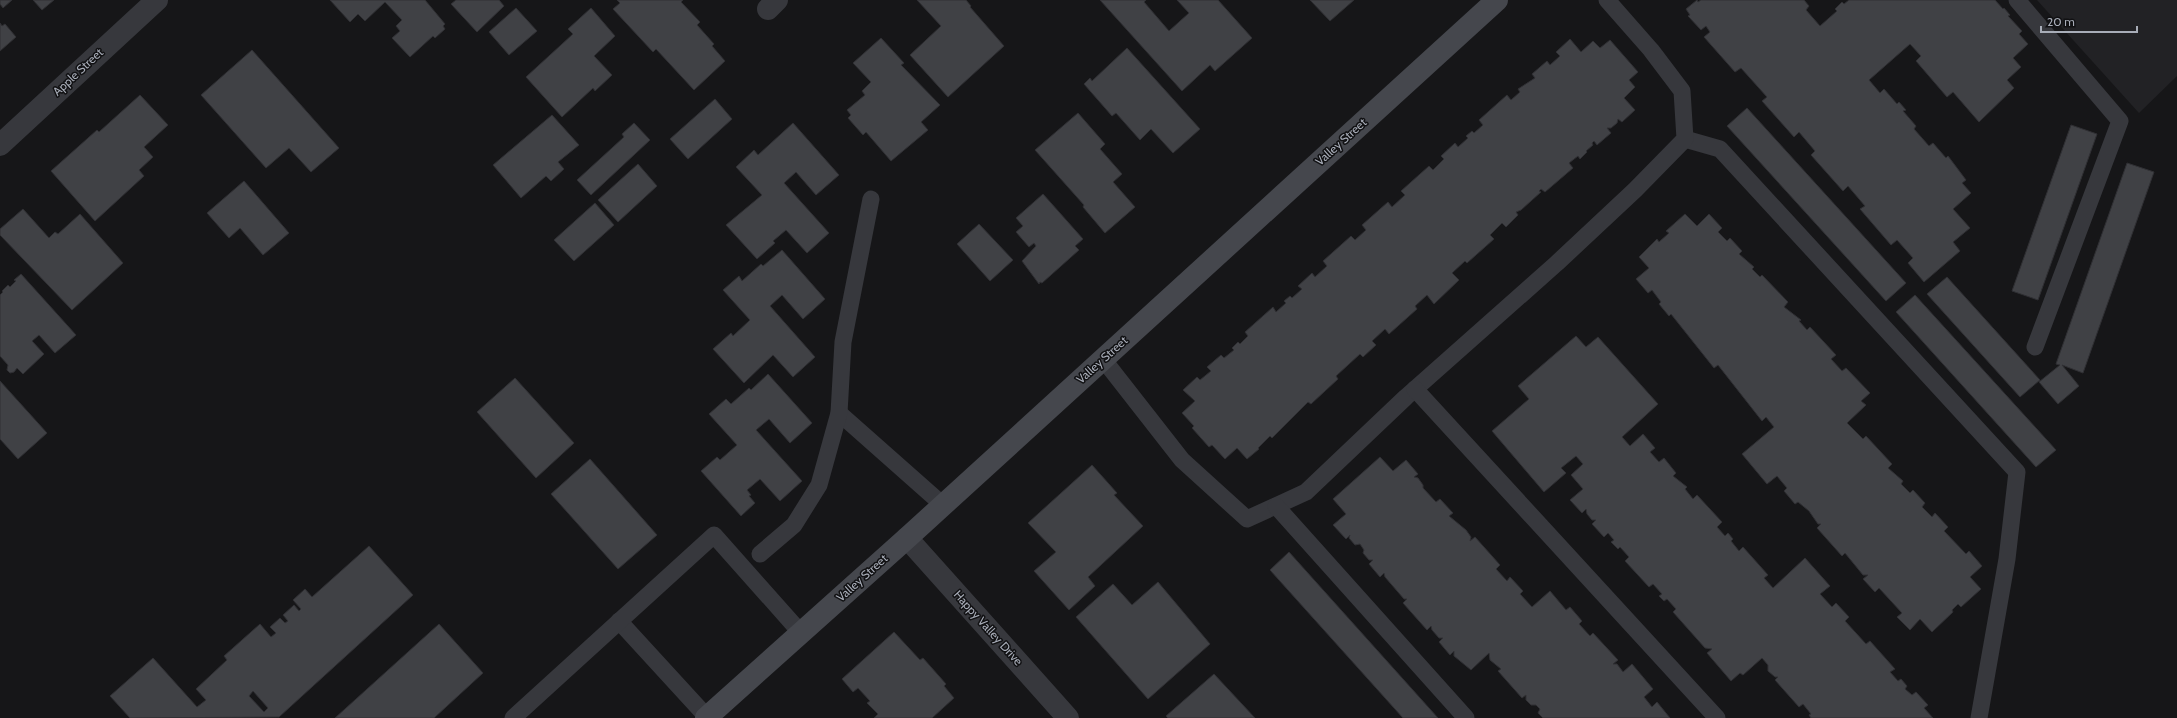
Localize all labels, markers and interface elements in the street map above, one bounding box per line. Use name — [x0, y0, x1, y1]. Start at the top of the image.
scale bar — [2041, 8, 2137, 34]
text: 20 m — [2047, 14, 2075, 29]
street label: Apple Street — [49, 45, 106, 99]
street label: Valley Street — [1312, 115, 1369, 169]
street label: Valley Street — [1073, 333, 1130, 387]
street label: Valley Street — [833, 551, 890, 605]
street label: Happy Valley Drive — [951, 587, 1026, 668]

